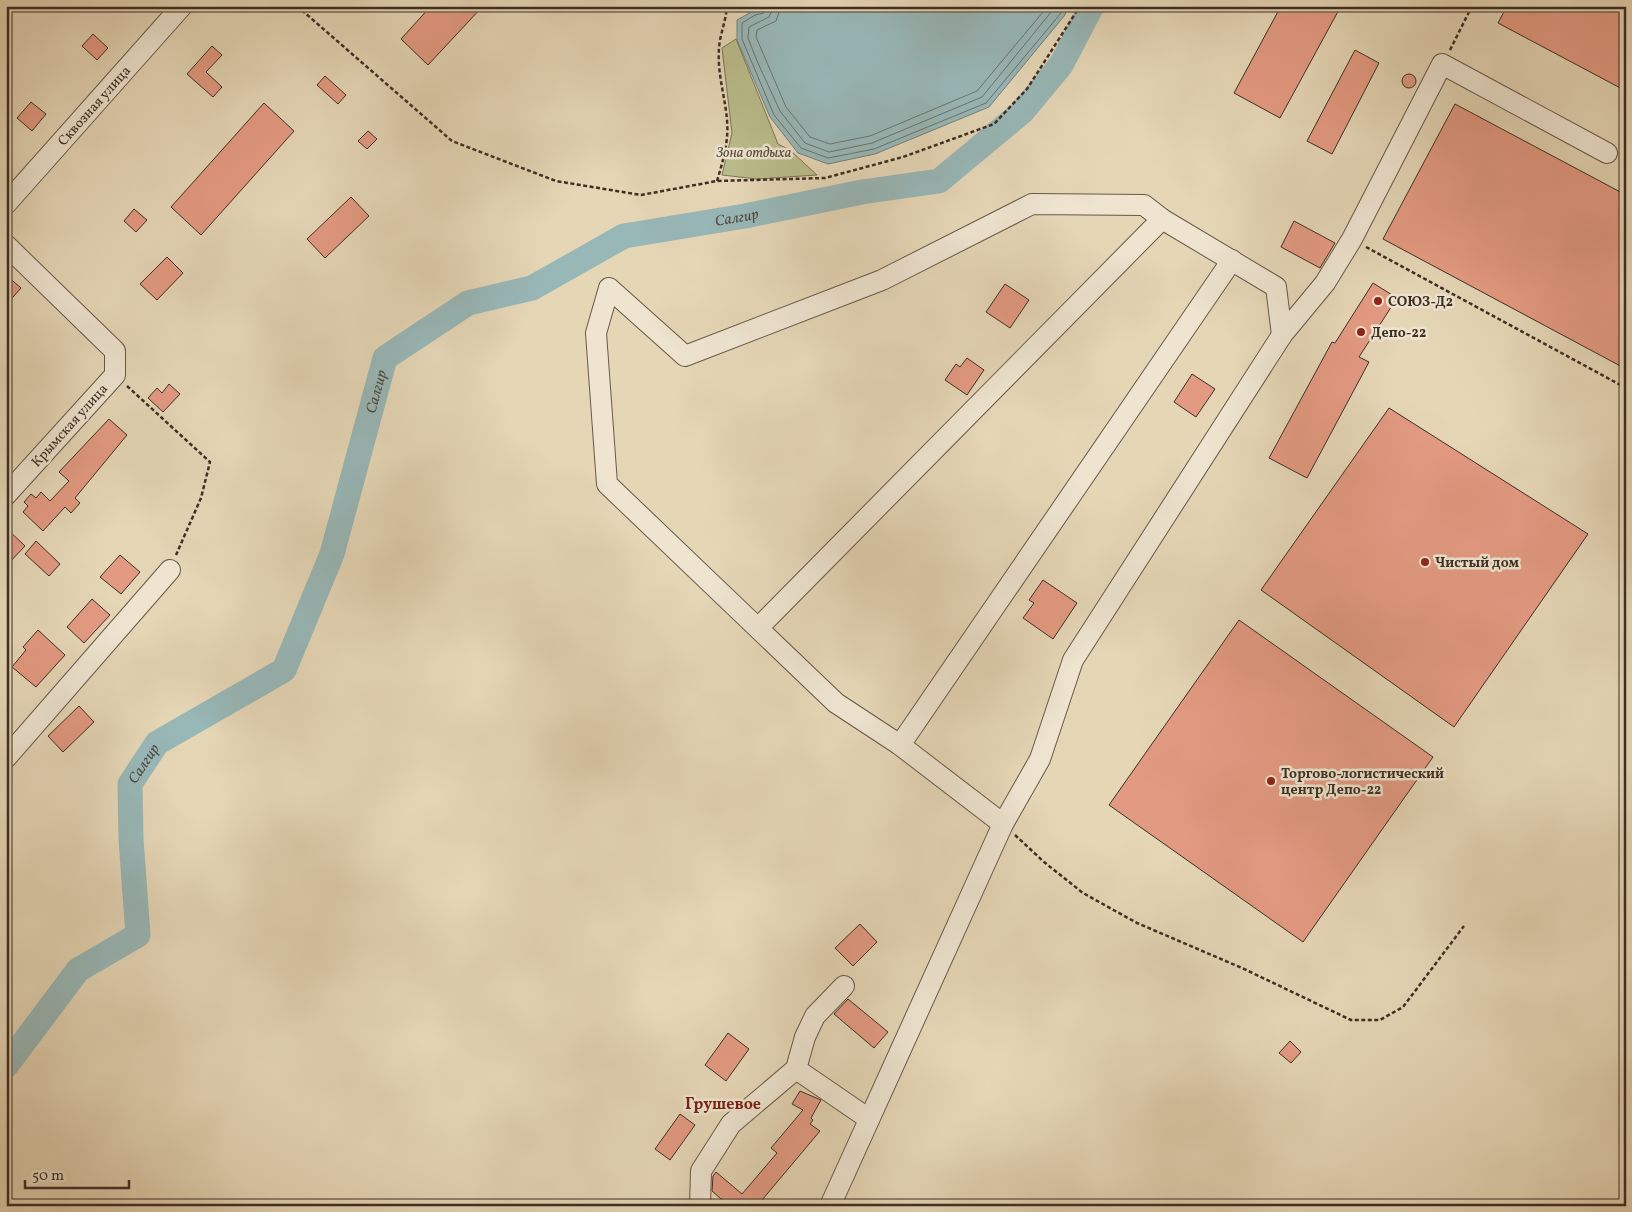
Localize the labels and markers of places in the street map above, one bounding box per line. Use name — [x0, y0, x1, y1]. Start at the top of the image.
place label: СОЮЗ-Д2 — [1388, 293, 1453, 312]
marker: СОЮЗ-Д2 — [1372, 295, 1384, 307]
place label: Депо-22 — [1371, 324, 1426, 343]
marker: Депо-22 — [1355, 326, 1367, 338]
place label: Чистый дом — [1435, 554, 1520, 573]
marker: Чистый дом — [1419, 556, 1431, 568]
place label: Торгово-логистический центр Депо-22 — [1281, 765, 1444, 800]
marker: Торгово-логистический центр Депо-22 — [1265, 775, 1277, 787]

